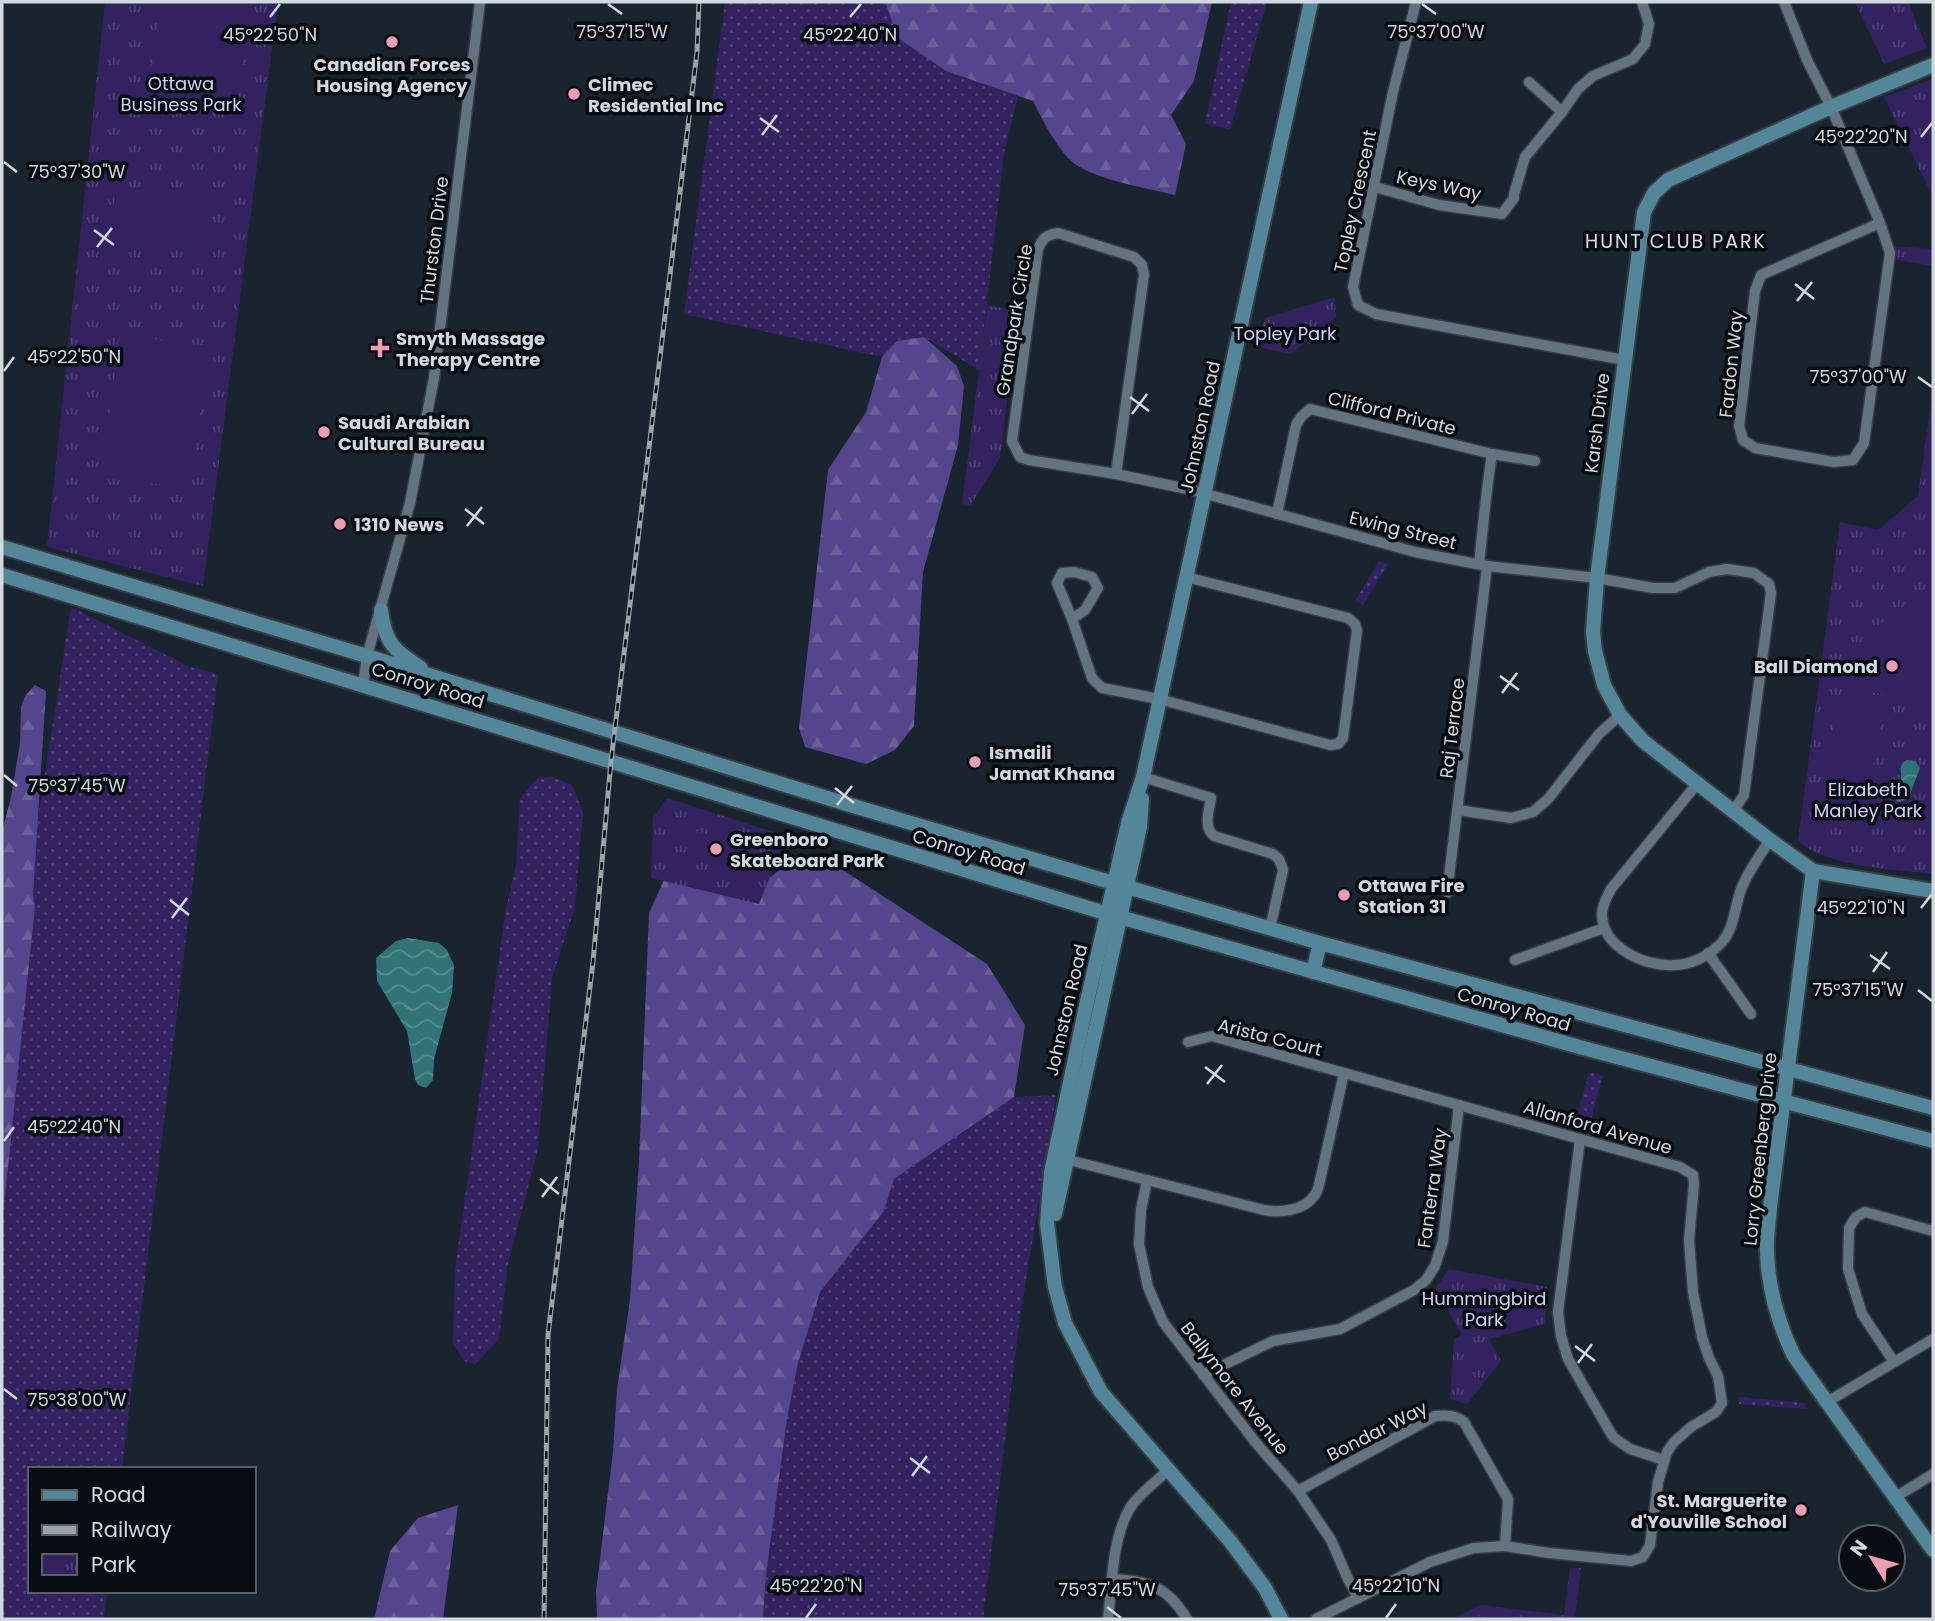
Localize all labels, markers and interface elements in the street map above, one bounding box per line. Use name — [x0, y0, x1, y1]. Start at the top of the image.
text: 75°37'15"W — [576, 19, 668, 44]
text: 75°37'00"W — [1387, 19, 1485, 44]
text: 45°22'50"N — [223, 22, 317, 47]
text: 45°22'40"N — [803, 22, 897, 47]
marker: Canadian Forces Housing Agency — [384, 34, 400, 50]
place label: Canadian Forces Housing Agency — [313, 52, 471, 98]
park label: Ottawa Business Park — [120, 71, 242, 117]
place label: Climec Residential Inc — [588, 72, 724, 118]
marker: Climec Residential Inc — [566, 86, 582, 102]
text: 45°22'20"N — [1814, 124, 1908, 149]
street label: Topley Crescent — [1328, 127, 1382, 275]
text: 75°37'30"W — [29, 159, 126, 184]
street label: Keys Way — [1394, 164, 1484, 206]
street label: Thurston Drive — [414, 175, 454, 305]
district label: HUNT CLUB PARK — [1585, 228, 1767, 255]
street label: Grandpark Circle — [990, 242, 1038, 398]
street label: Fardon Way — [1713, 309, 1749, 419]
park label: Topley Park — [1234, 321, 1337, 346]
place label: Smyth Massage Therapy Centre — [396, 326, 545, 372]
marker: Smyth Massage Therapy Centre — [370, 338, 390, 358]
text: 45°22'50"N — [27, 344, 121, 369]
street label: Johnston Road — [1174, 359, 1226, 495]
text: 75°37'00"W — [1809, 364, 1907, 389]
street label: Karsh Drive — [1578, 372, 1616, 474]
street label: Clifford Private — [1325, 385, 1459, 441]
place label: Saudi Arabian Cultural Bureau — [338, 410, 485, 456]
marker: Saudi Arabian Cultural Bureau — [316, 424, 332, 440]
street label: Ewing Street — [1347, 505, 1459, 555]
place label: 1310 News — [354, 512, 444, 537]
marker: 1310 News — [332, 516, 348, 532]
place label: Ball Diamond — [1754, 654, 1878, 679]
street label: Conroy Road — [368, 656, 488, 714]
marker: Ball Diamond — [1884, 658, 1900, 674]
street label: Raj Terrace — [1433, 676, 1471, 780]
place label: Ismaili Jamat Khana — [989, 740, 1115, 786]
marker: Ismaili Jamat Khana — [967, 754, 983, 770]
text: 75°37'45"W — [28, 773, 126, 798]
park label: Elizabeth Manley Park — [1814, 777, 1923, 823]
street label: Conroy Road — [909, 823, 1029, 881]
place label: Greenboro Skateboard Park — [730, 827, 886, 873]
marker: Greenboro Skateboard Park — [708, 841, 724, 857]
place label: Ottawa Fire Station 31 — [1358, 873, 1465, 919]
marker: Ottawa Fire Station 31 — [1336, 887, 1352, 903]
text: 45°22'10"N — [1817, 895, 1905, 920]
street label: Johnston Road — [1039, 942, 1093, 1078]
text: 75°37'15"W — [1812, 977, 1904, 1002]
street label: Conroy Road — [1454, 981, 1574, 1037]
street label: Arista Court — [1215, 1012, 1325, 1062]
street label: Lorry Greenberg Drive — [1737, 1051, 1783, 1247]
street label: Allanford Avenue — [1521, 1094, 1675, 1160]
text: 45°22'40"N — [27, 1114, 121, 1139]
street label: Fanterra Way — [1411, 1126, 1453, 1250]
park label: Hummingbird Park — [1422, 1286, 1546, 1332]
street label: Ballymore Avenue — [1175, 1316, 1295, 1460]
text: 75°38'00"W — [28, 1387, 127, 1412]
street label: Bondar Way — [1322, 1395, 1432, 1467]
legend — [28, 1467, 256, 1593]
text: Road — [91, 1480, 146, 1509]
place label: St. Marguerite d'Youville School — [1631, 1488, 1787, 1534]
marker: St. Marguerite d'Youville School — [1793, 1502, 1809, 1518]
text: Railway — [91, 1515, 172, 1544]
north arrow — [1837, 1523, 1907, 1593]
text: N — [1844, 1534, 1874, 1562]
text: Park — [91, 1550, 136, 1579]
text: 45°22'20"N — [769, 1573, 863, 1598]
text: 45°22'10"N — [1352, 1573, 1440, 1598]
text: 75°37'45"W — [1058, 1577, 1156, 1602]

